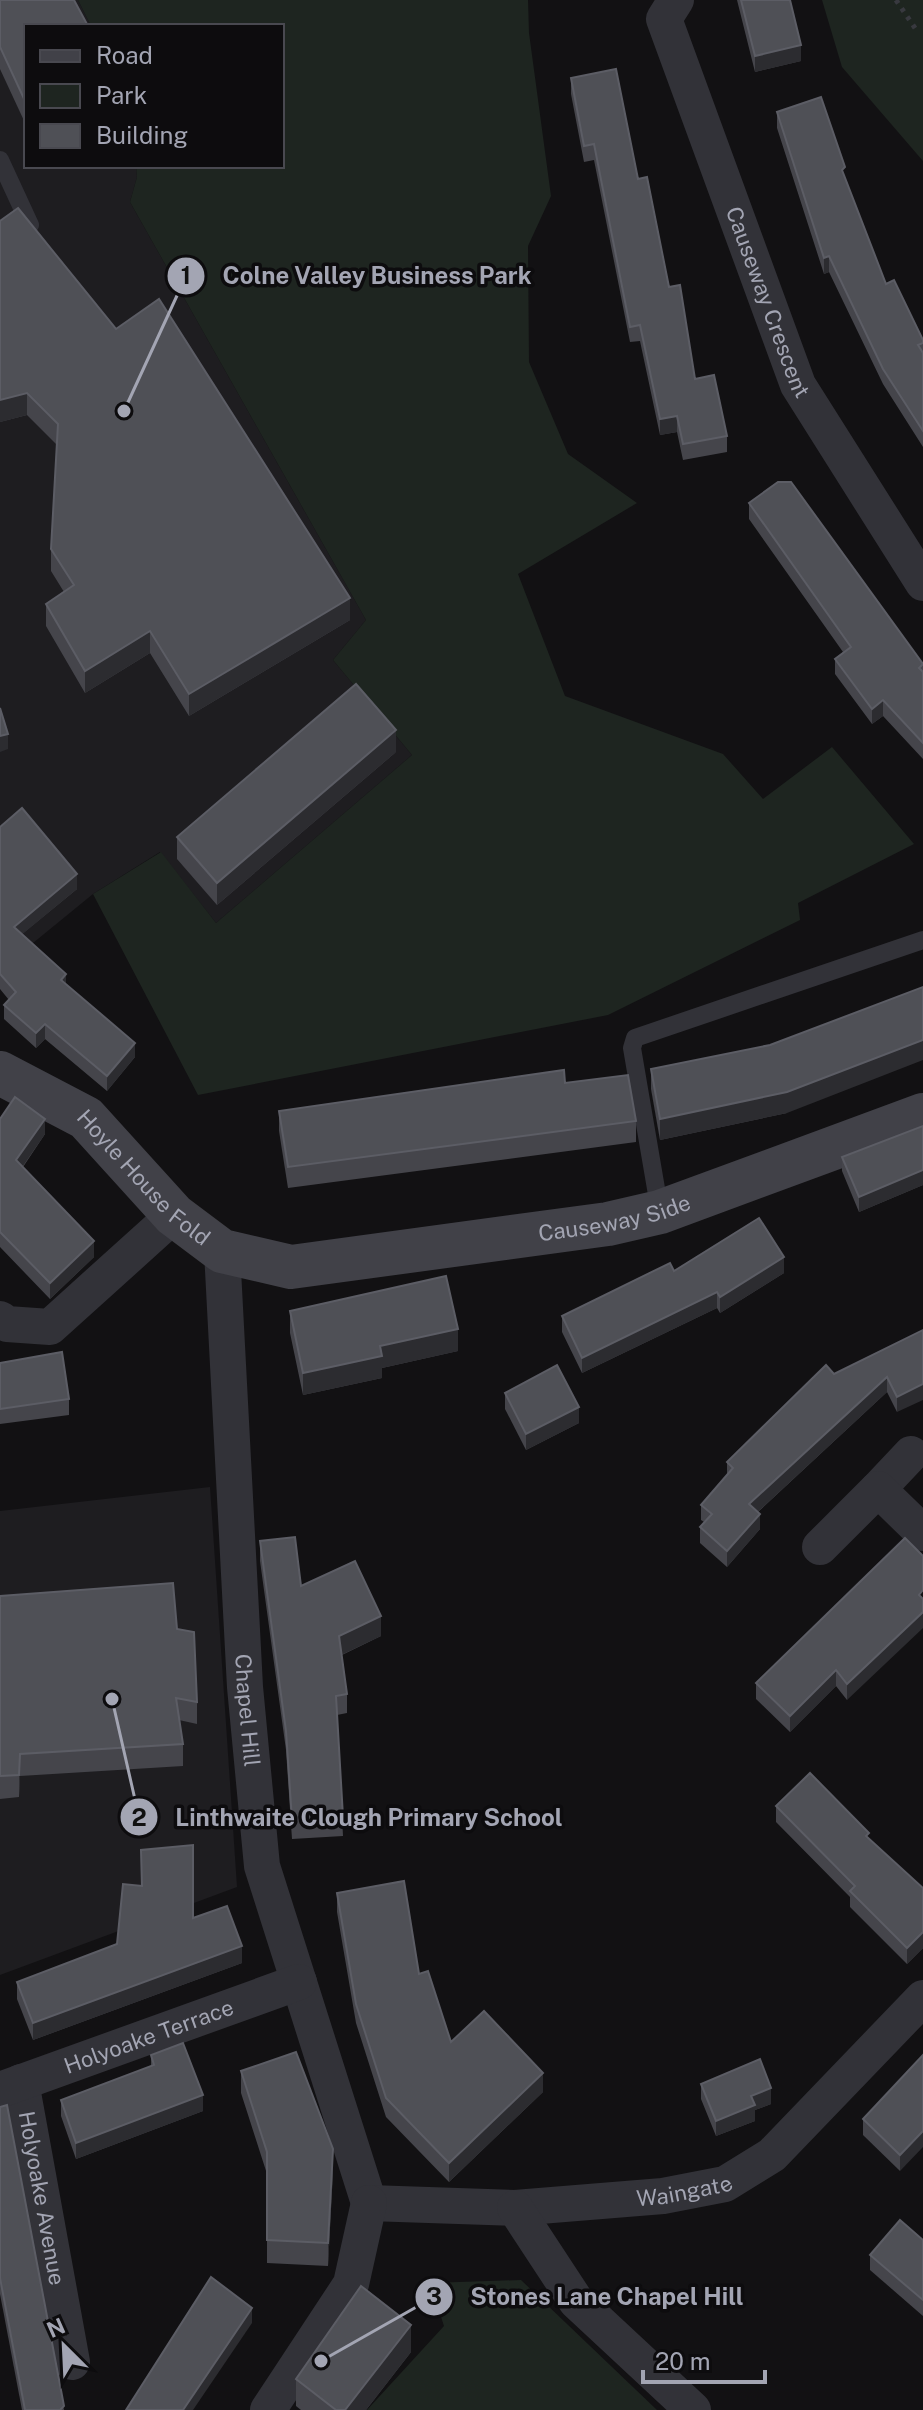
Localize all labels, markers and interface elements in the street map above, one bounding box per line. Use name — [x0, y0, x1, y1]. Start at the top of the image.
legend — [24, 24, 284, 168]
text: Road — [96, 41, 153, 69]
text: Park — [96, 81, 147, 109]
text: Building — [96, 121, 188, 149]
street label: Causeway Crescent — [721, 203, 816, 403]
callout: Colne Valley Business Park — [166, 252, 548, 300]
text: 1 — [181, 261, 191, 289]
text: Colne Valley Business Park — [222, 261, 532, 289]
street label: Hoyle House Fold — [72, 1104, 215, 1251]
street label: Causeway Side — [537, 1189, 694, 1246]
street label: Chapel Hill — [230, 1653, 265, 1768]
callout: Linthwaite Clough Primary School — [119, 1793, 579, 1841]
text: 2 — [131, 1803, 147, 1831]
text: Linthwaite Clough Primary School — [175, 1803, 563, 1831]
street label: Holyoake Terrace — [60, 1994, 237, 2079]
street label: Holyoake Avenue — [14, 2109, 71, 2287]
street label: Waingate — [635, 2170, 737, 2211]
callout: Stones Lane Chapel Hill — [414, 2273, 760, 2321]
text: 3 — [426, 2282, 442, 2310]
text: Stones Lane Chapel Hill — [470, 2282, 744, 2310]
north arrow — [24, 2306, 104, 2386]
text: N — [43, 2312, 69, 2343]
scale bar — [643, 2334, 765, 2384]
text: 20 m — [655, 2347, 711, 2375]

